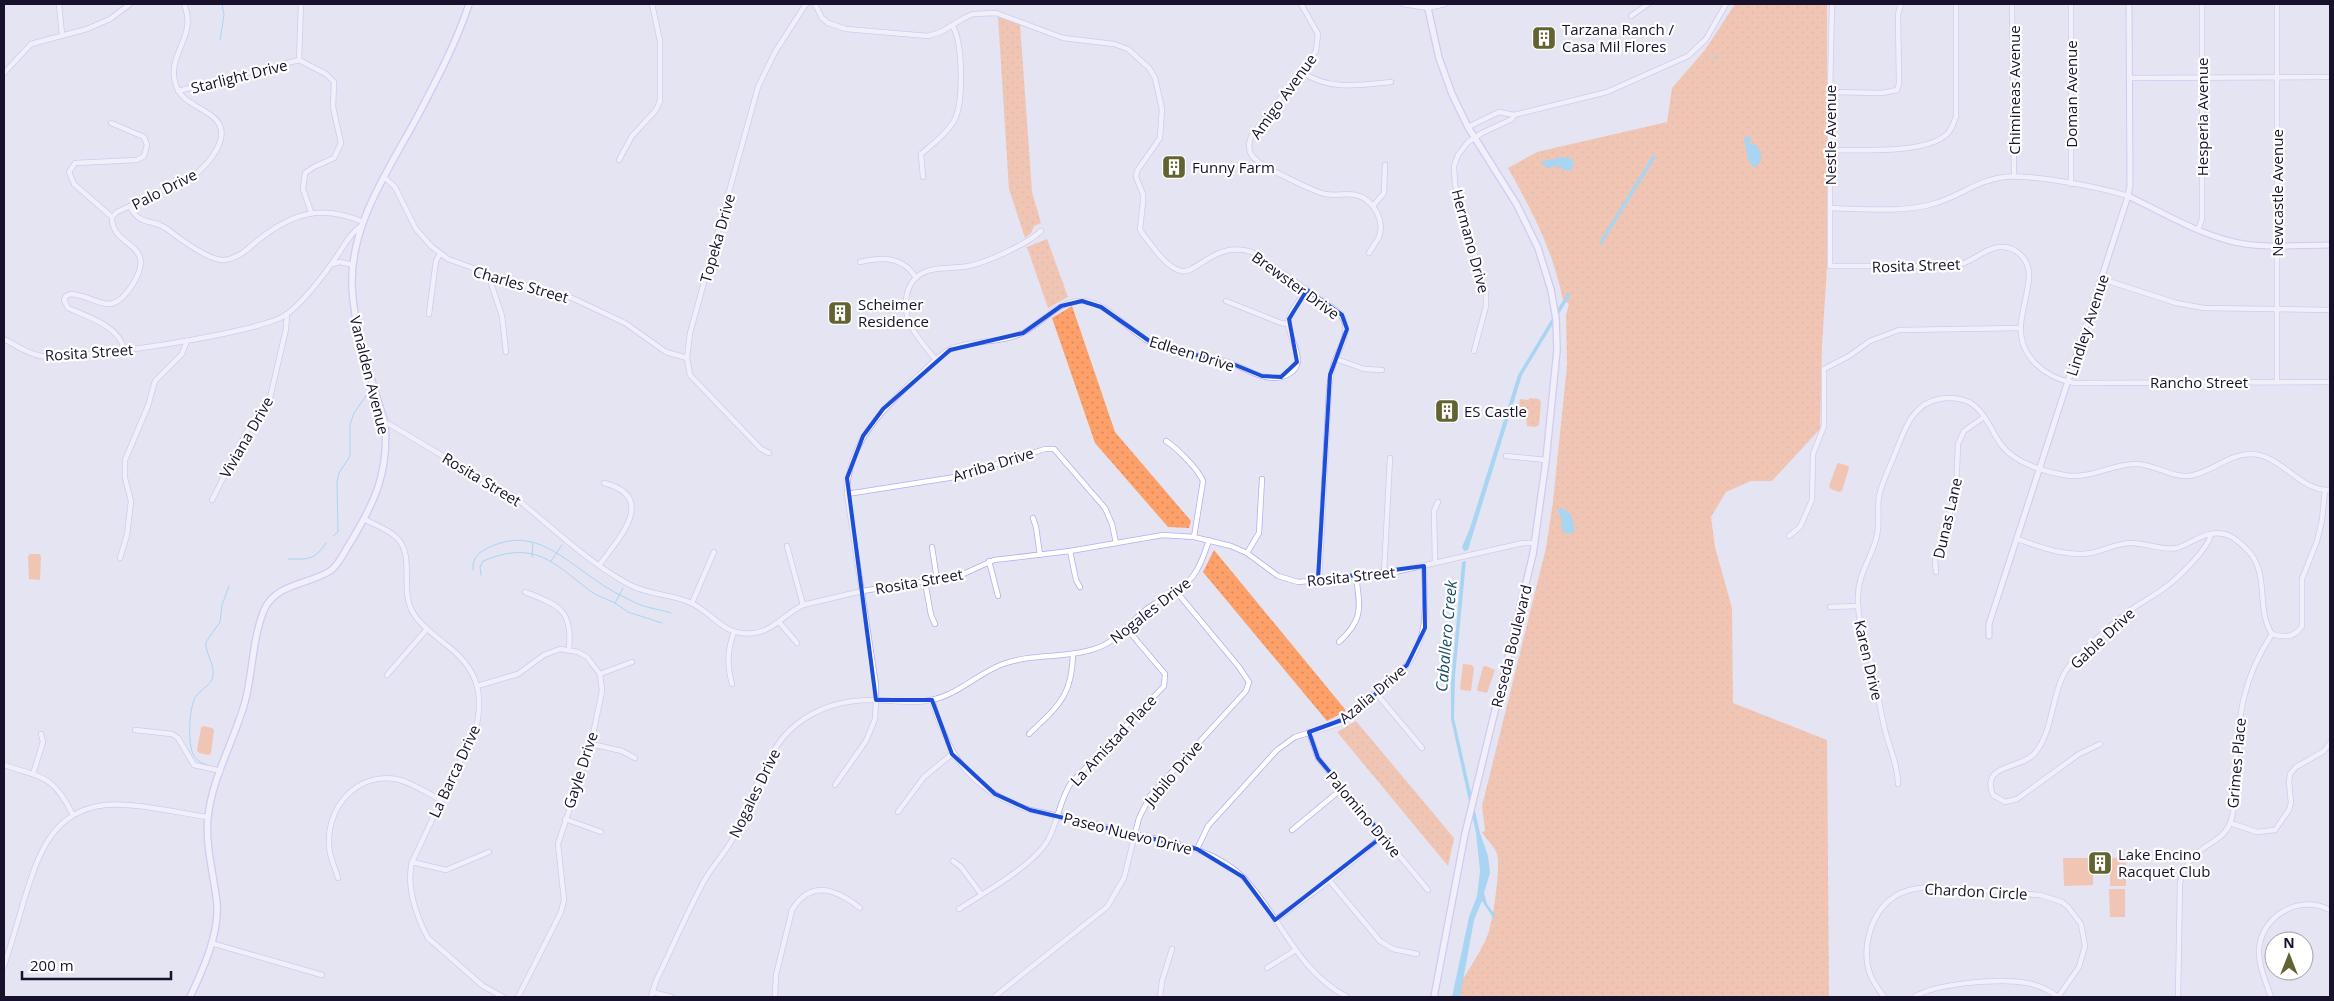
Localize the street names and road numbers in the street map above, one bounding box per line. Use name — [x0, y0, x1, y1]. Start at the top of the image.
street label: Chimineas Avenue — [2004, 25, 2024, 155]
street label: Doman Avenue — [2061, 40, 2081, 148]
street label: Amigo Avenue — [1245, 49, 1321, 143]
street label: Starlight Drive — [189, 54, 289, 98]
street label: Hesperia Avenue — [2192, 58, 2212, 176]
street label: Nestle Avenue — [1820, 85, 1840, 185]
street label: Newcastle Avenue — [2267, 129, 2287, 257]
street label: Palo Drive — [128, 164, 200, 214]
street label: Hermano Drive — [1448, 187, 1494, 295]
street label: Topeka Drive — [695, 191, 739, 285]
street label: Brewster Drive — [1248, 246, 1344, 324]
street label: Rosita Street — [1871, 253, 1961, 277]
street label: Charles Street — [471, 261, 571, 307]
street label: Lindley Avenue — [2061, 272, 2113, 378]
street label: Vanalden Avenue — [346, 314, 394, 436]
street label: Edleen Drive — [1147, 331, 1237, 375]
street label: Rosita Street — [44, 339, 134, 365]
street label: Rancho Street — [2150, 372, 2248, 392]
street label: Viviana Drive — [215, 393, 277, 481]
street label: Arriba Drive — [950, 442, 1036, 486]
street label: Rosita Street — [439, 448, 525, 510]
street label: Dunas Lane — [1928, 476, 1966, 560]
street label: Rosita Street — [1306, 561, 1396, 591]
street label: Rosita Street — [874, 563, 964, 599]
street label: Nogales Drive — [1106, 572, 1194, 648]
street label: Reseda Boulevard — [1486, 582, 1536, 710]
street label: Gable Drive — [2065, 603, 2139, 673]
street label: Karen Drive — [1850, 618, 1888, 702]
street label: Azalia Drive — [1334, 660, 1410, 728]
street label: La Amistad Place — [1065, 690, 1161, 790]
street label: Grimes Place — [2222, 717, 2250, 809]
street label: La Barca Drive — [424, 721, 484, 821]
street label: Gayle Drive — [558, 729, 602, 811]
street label: Jubilo Drive — [1138, 736, 1206, 811]
street label: Nogales Drive — [724, 745, 784, 841]
street label: Palomino Drive — [1322, 767, 1406, 861]
street label: Paseo Nuevo Drive — [1062, 807, 1194, 859]
street label: Chardon Circle — [1924, 878, 2028, 904]

